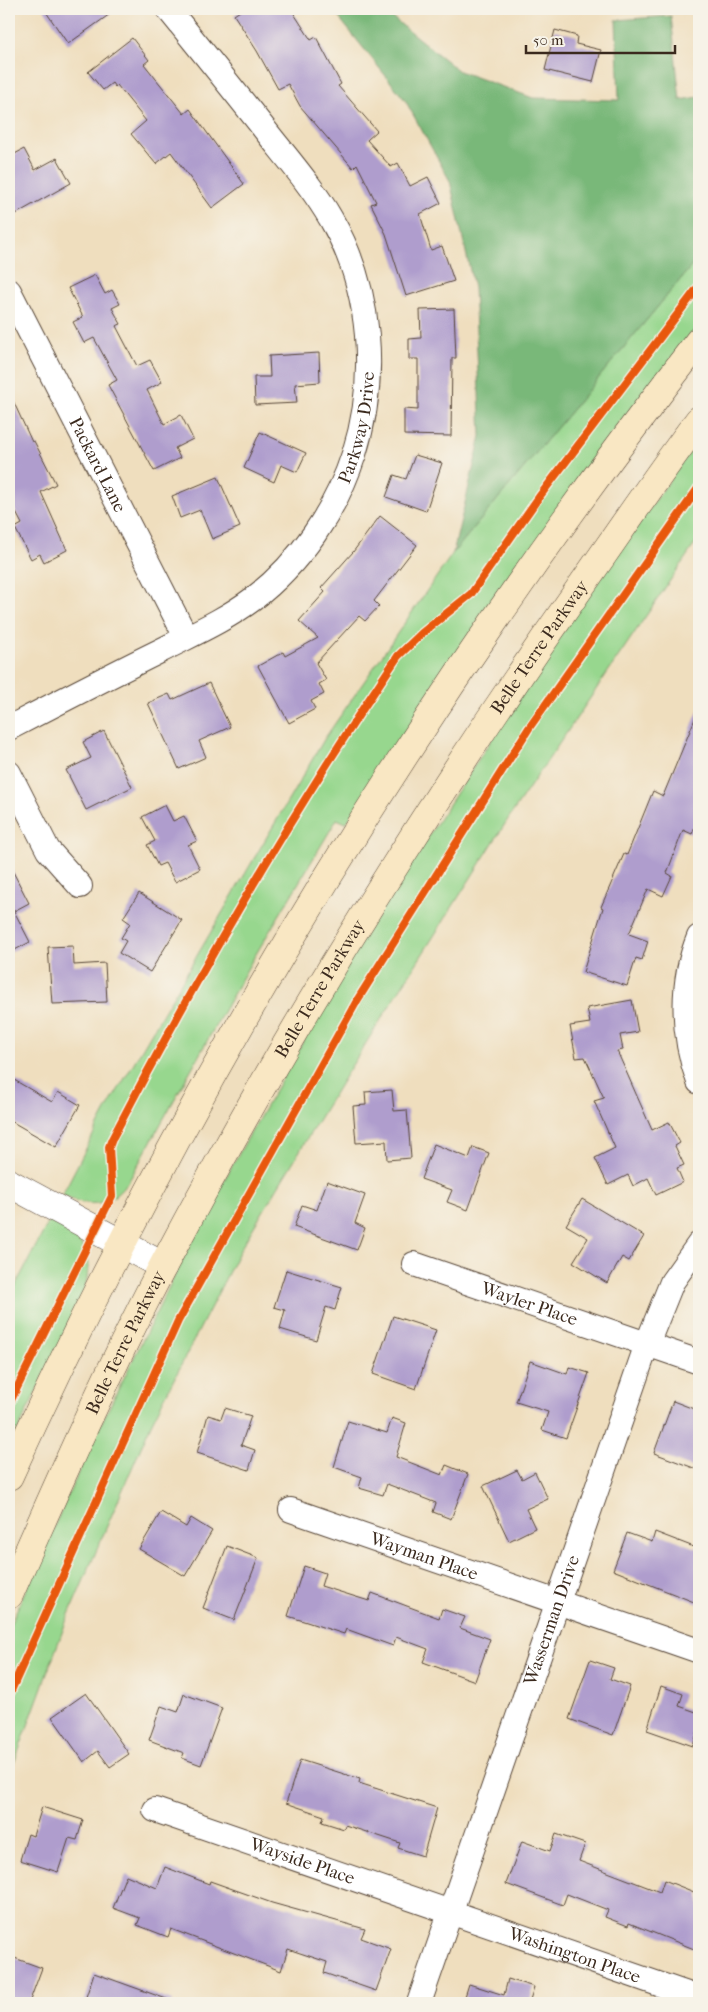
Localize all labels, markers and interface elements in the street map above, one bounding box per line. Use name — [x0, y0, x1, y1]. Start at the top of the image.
scale bar — [526, 22, 674, 54]
text: 50 m — [533, 31, 564, 49]
street label: Parkway Drive — [334, 371, 379, 487]
street label: Packard Lane — [64, 414, 130, 516]
street label: Belle Terre Parkway — [486, 575, 594, 718]
street label: Belle Terre Parkway — [271, 915, 370, 1062]
street label: Belle Terre Parkway — [82, 1266, 170, 1418]
street label: Wayler Place — [477, 1278, 580, 1330]
street label: Wayman Place — [367, 1528, 481, 1585]
street label: Wasserman Drive — [519, 1553, 584, 1689]
street label: Wayside Place — [246, 1833, 358, 1889]
street label: Washington Place — [505, 1923, 643, 1988]

